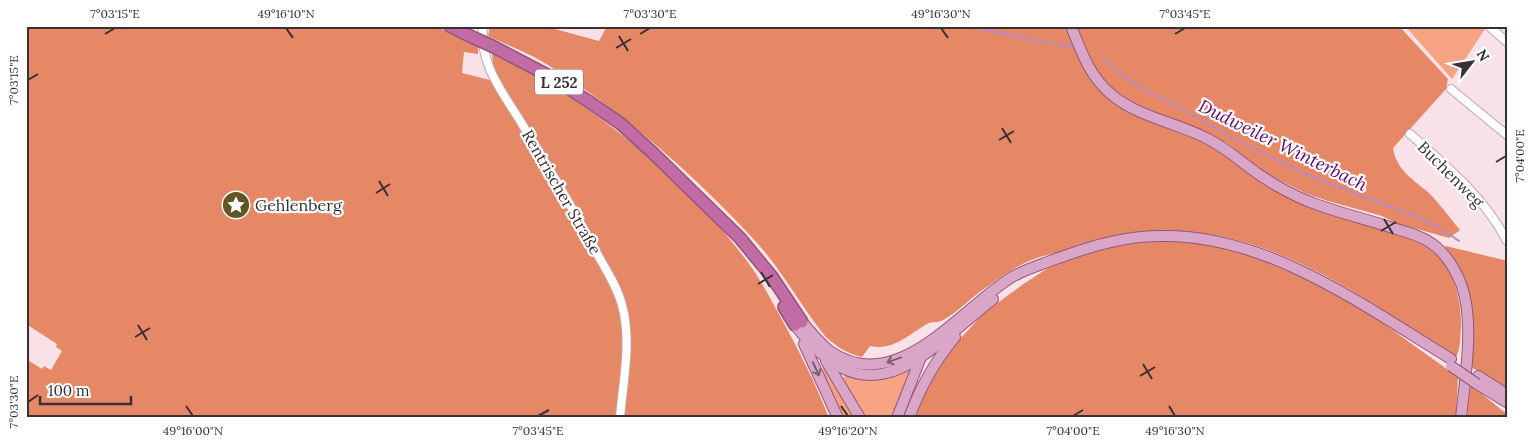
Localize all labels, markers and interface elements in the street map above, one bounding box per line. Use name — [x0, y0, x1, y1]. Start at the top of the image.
text: 7°03'15"E — [90, 6, 140, 21]
text: 49°16'10"N — [257, 6, 315, 21]
text: 7°03'30"E — [624, 6, 676, 21]
text: 49°16'30"N — [911, 6, 971, 21]
text: 7°03'45"E — [1159, 6, 1211, 21]
north arrow — [1446, 38, 1496, 88]
text: N — [1473, 46, 1494, 65]
text: 7°03'15"E — [6, 55, 21, 105]
road number: L 252 — [535, 70, 583, 94]
water label: Dudweiler Winterbach — [1195, 94, 1372, 196]
street label: Rentrischer Straße — [518, 126, 606, 258]
text: 7°04'00"E — [1512, 129, 1527, 183]
street label: Buchenweg — [1414, 137, 1489, 212]
place icon: Gehlenberg — [221, 190, 251, 220]
place label: Gehlenberg — [255, 195, 343, 215]
one-way arrow — [887, 356, 903, 365]
one-way arrow — [812, 361, 821, 376]
scale bar — [40, 374, 131, 406]
text: 7°03'30"E — [6, 376, 21, 428]
text: 100 m — [48, 381, 89, 400]
text: 49°16'00"N — [163, 423, 223, 438]
text: 7°03'45"E — [512, 423, 564, 438]
text: 49°16'20"N — [818, 423, 878, 438]
text: 7°04'00"E — [1046, 423, 1100, 438]
text: 49°16'30"N — [1145, 423, 1205, 438]

